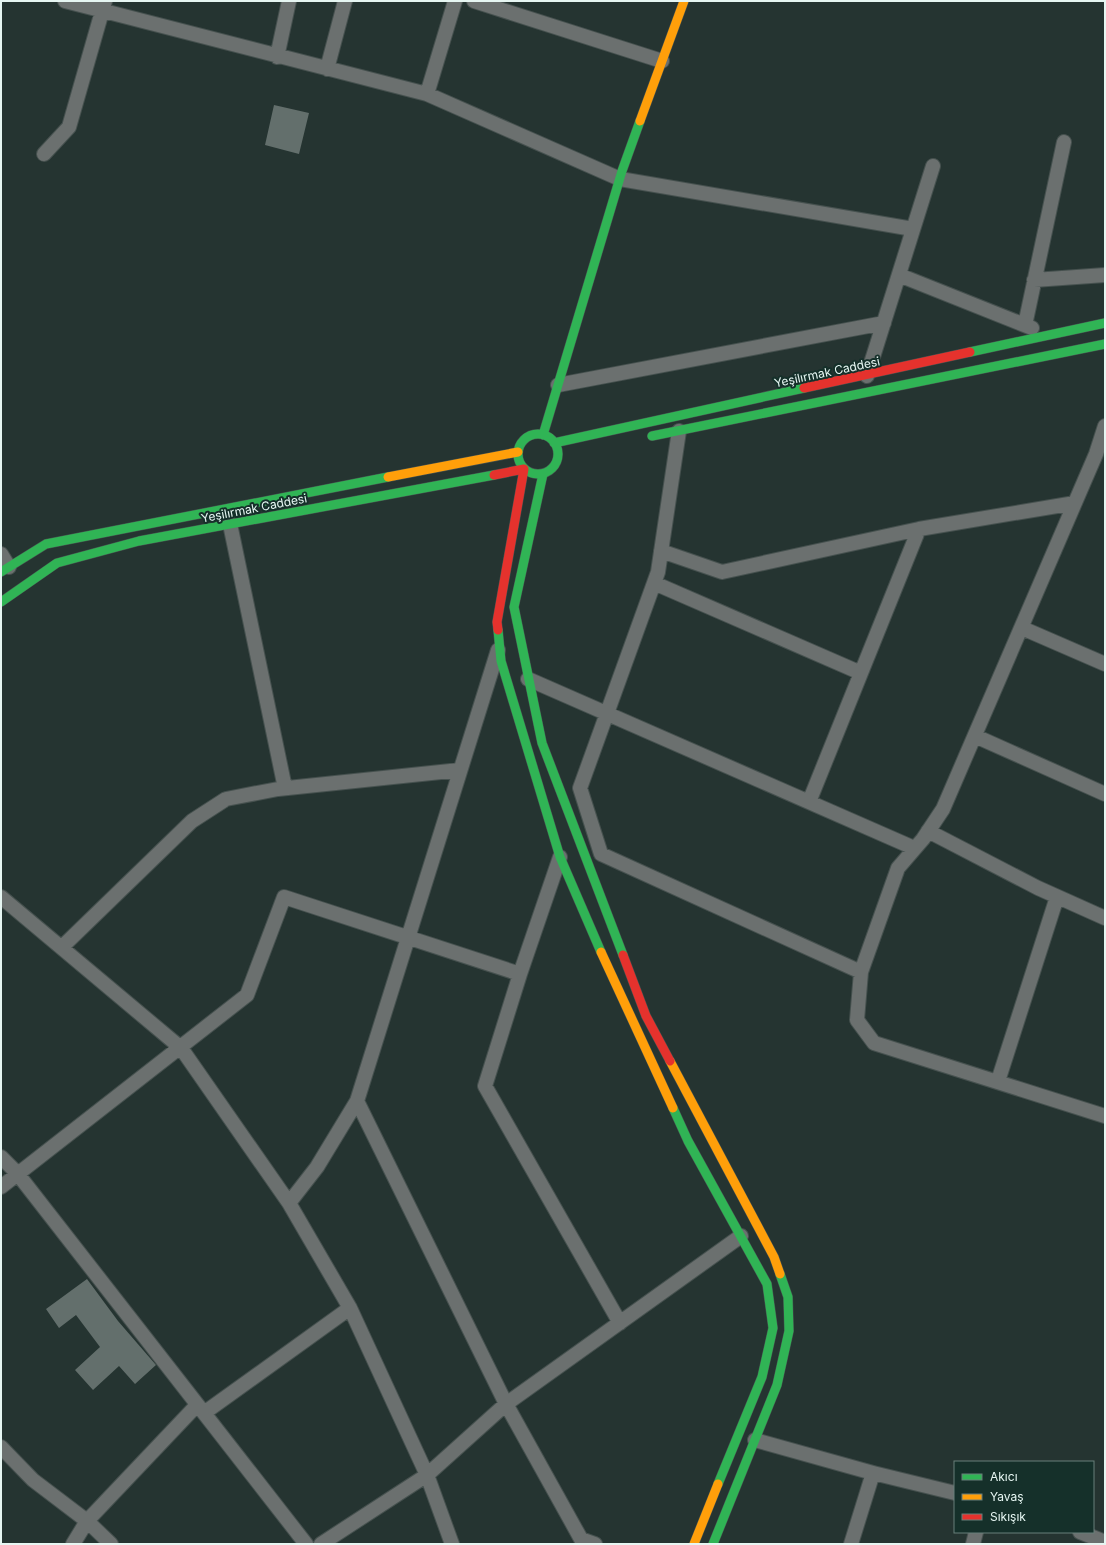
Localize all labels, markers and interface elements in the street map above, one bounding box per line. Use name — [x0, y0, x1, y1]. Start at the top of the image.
street label: Yeşilırmak Caddesi — [773, 353, 881, 391]
street label: Yeşilırmak Caddesi — [200, 490, 308, 526]
legend — [954, 1461, 1094, 1533]
text: Akıcı — [990, 1469, 1018, 1484]
text: Yavaş — [990, 1489, 1024, 1504]
text: Sıkışık — [990, 1509, 1026, 1524]

